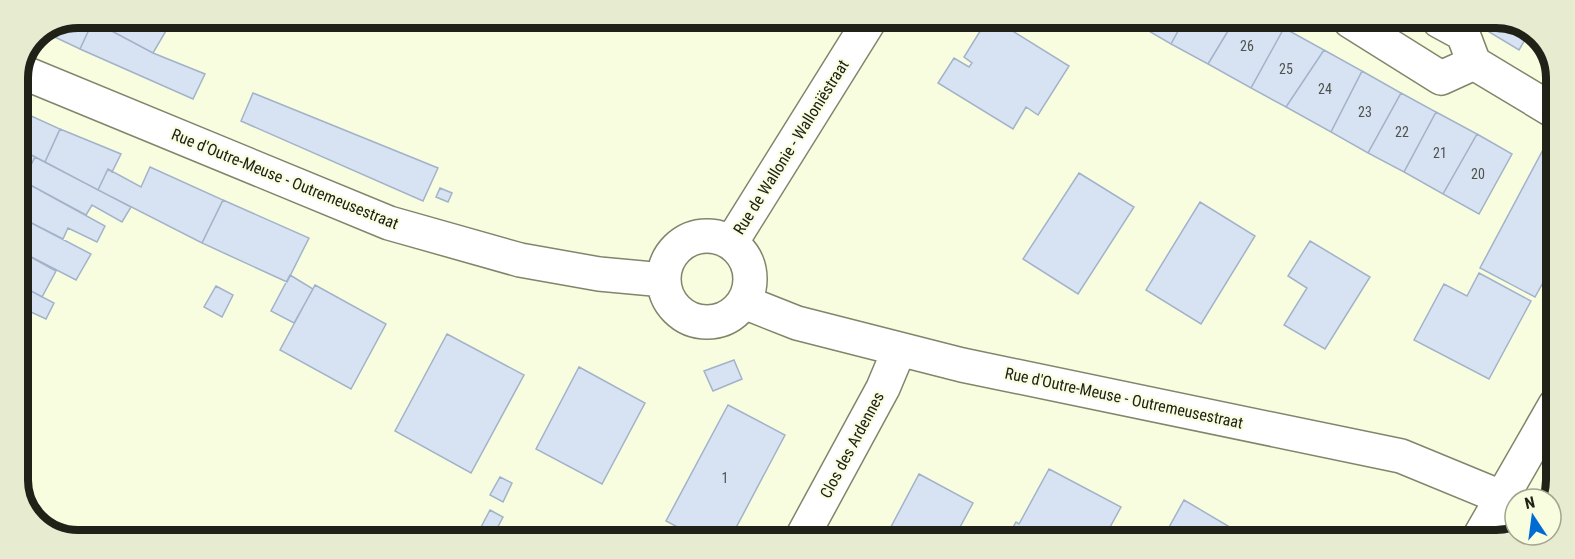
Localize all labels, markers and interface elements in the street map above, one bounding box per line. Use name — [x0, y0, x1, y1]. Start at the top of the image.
house number: 26 — [1240, 38, 1254, 54]
street label: Rue de Wallonie - Walloniëstraat — [729, 56, 853, 238]
house number: 25 — [1279, 61, 1293, 77]
house number: 24 — [1318, 81, 1332, 97]
house number: 23 — [1358, 104, 1372, 120]
house number: 22 — [1395, 124, 1409, 140]
street label: Rue d'Outre-Meuse - Outremeusestraat — [169, 125, 401, 233]
house number: 21 — [1433, 145, 1447, 161]
house number: 20 — [1471, 166, 1485, 182]
street label: Rue d'Outre-Meuse - Outremeusestraat — [1003, 363, 1245, 433]
street label: Clos des Ardennes — [816, 389, 888, 501]
house number: 1 — [722, 470, 728, 486]
north arrow — [1503, 487, 1563, 547]
text: N — [1523, 493, 1537, 513]

